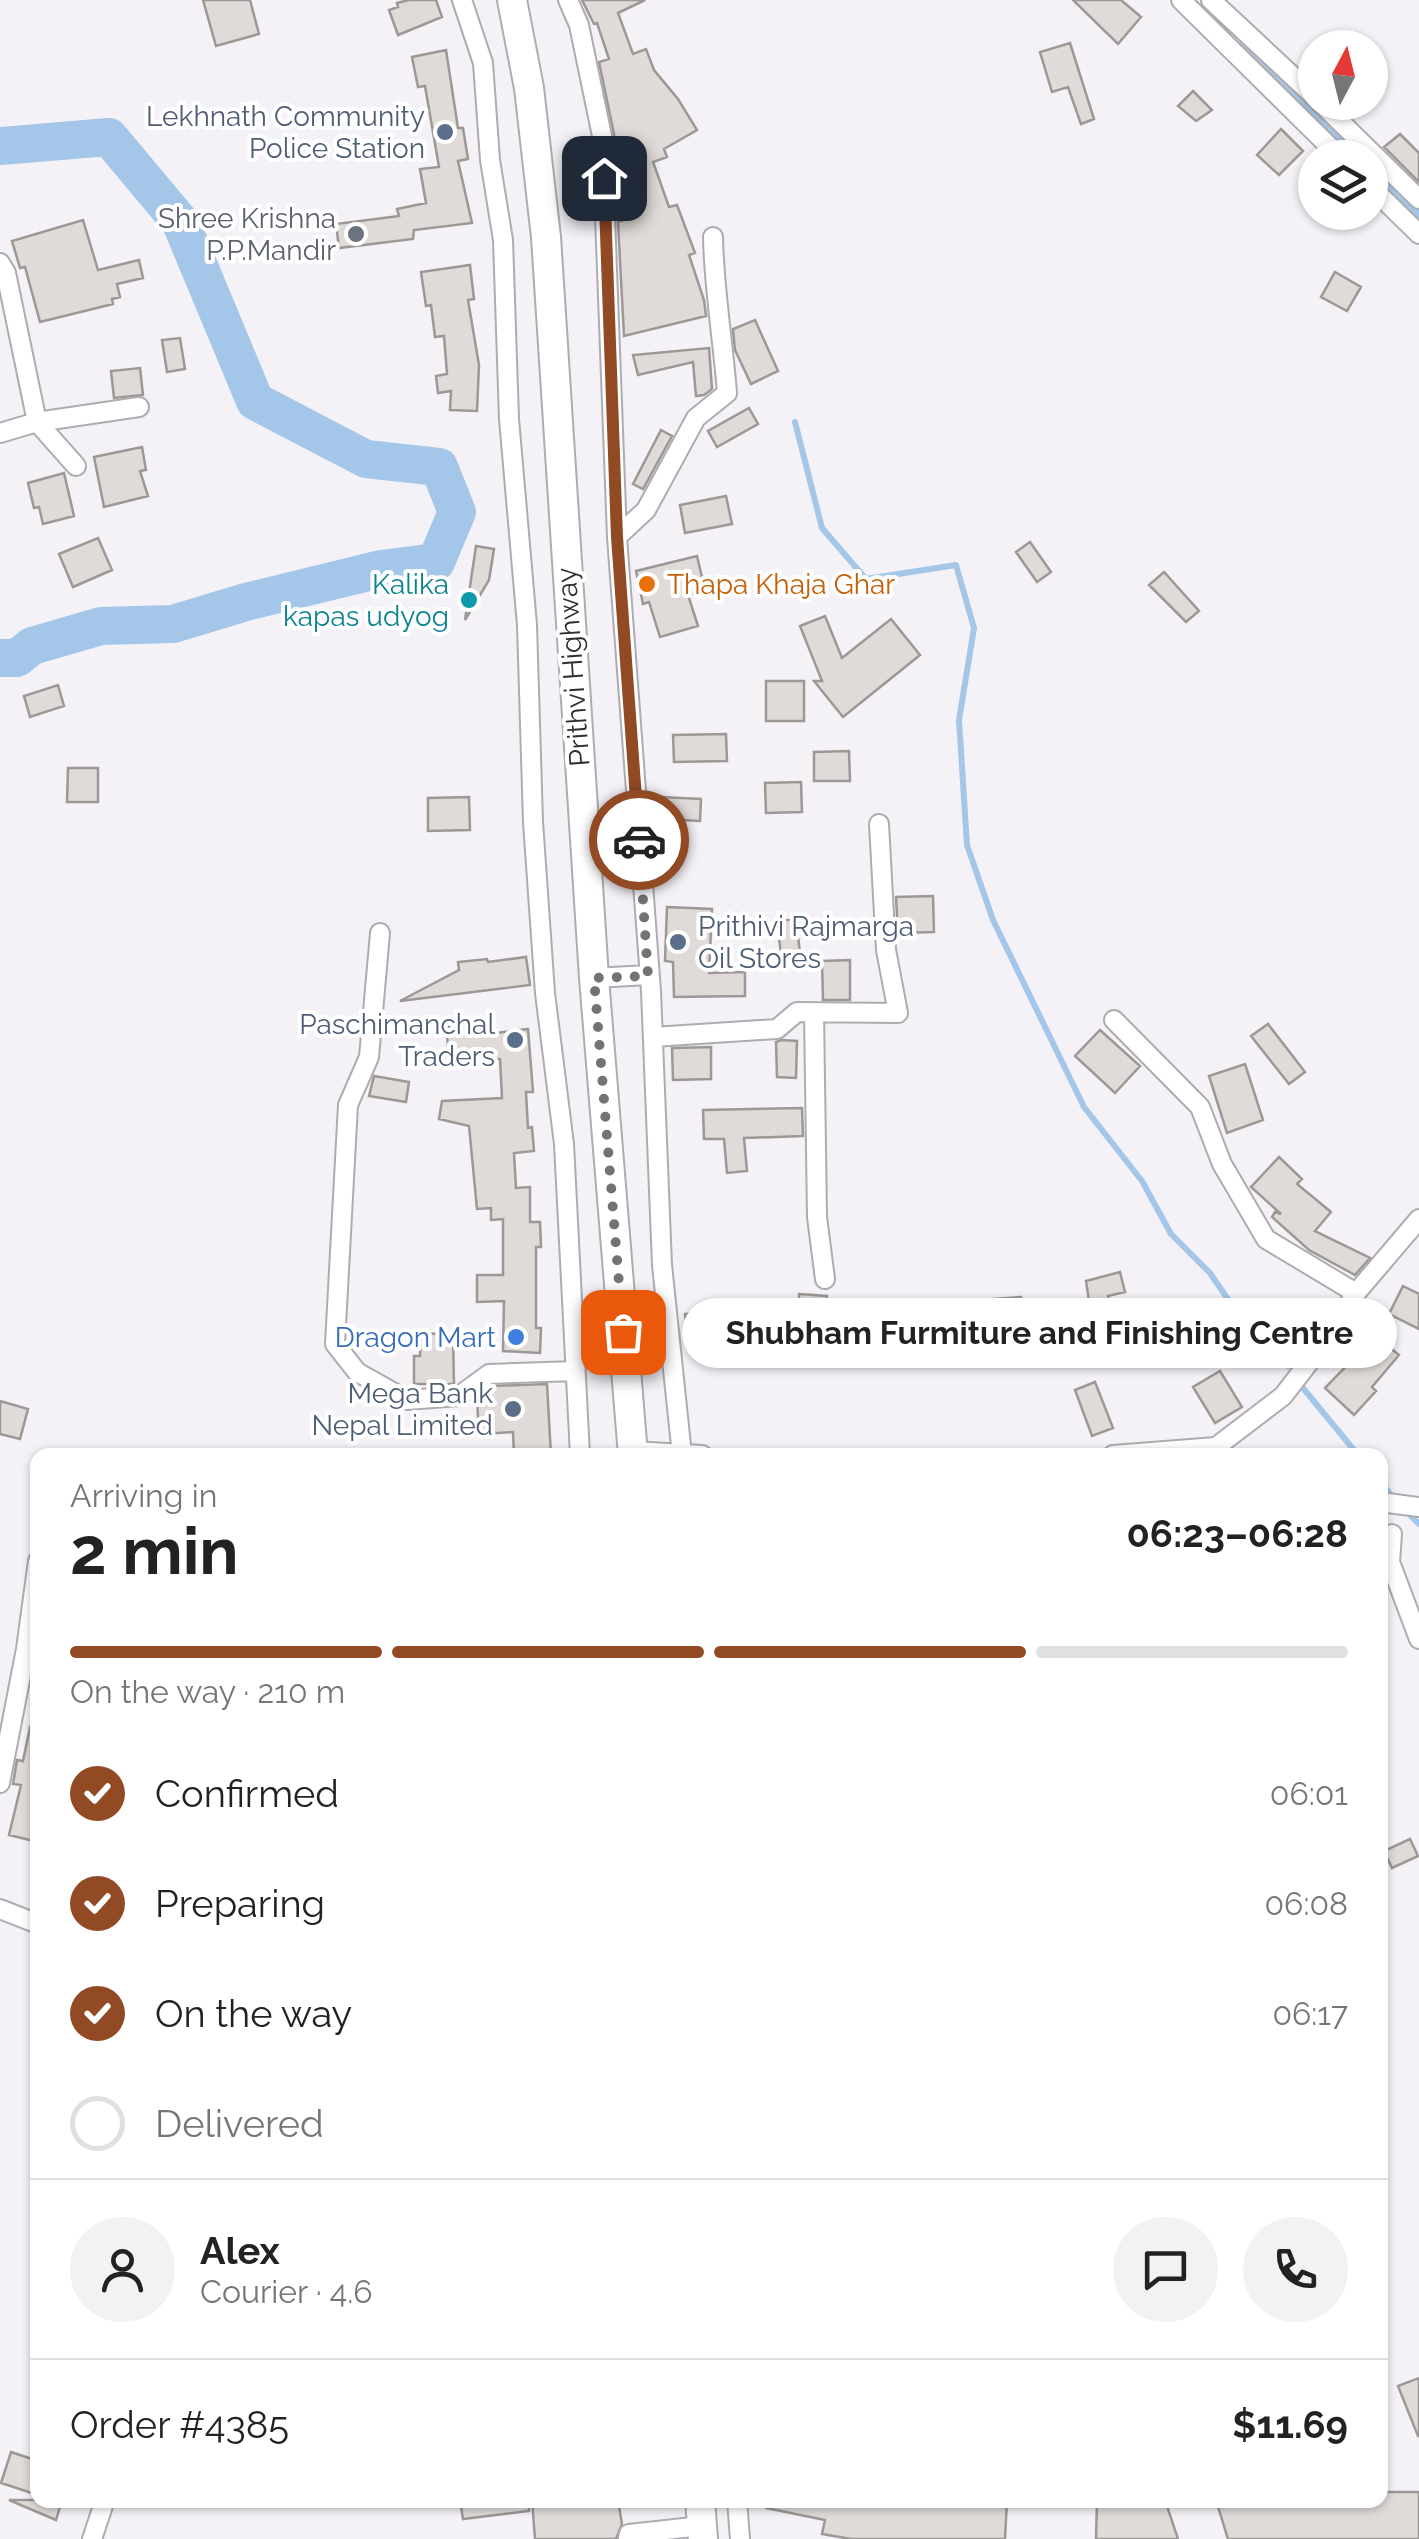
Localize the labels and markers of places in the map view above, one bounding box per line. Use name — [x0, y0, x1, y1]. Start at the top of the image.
place label: Lekhnath Community Police Station — [146, 100, 425, 165]
marker: Lekhnath Community Police Station — [434, 121, 456, 143]
pin — [562, 136, 647, 221]
place label: Shree Krishna P.P.Mandir — [158, 202, 336, 267]
marker: Shree Krishna P.P.Mandir — [345, 223, 367, 245]
place label: Kalika kapas udyog — [283, 568, 449, 633]
place label: Thapa Khaja Ghar — [667, 568, 895, 601]
marker: Thapa Khaja Ghar — [636, 573, 658, 595]
marker: Kalika kapas udyog — [458, 589, 480, 611]
place label: Prithivi Rajmarga Oil Stores — [698, 910, 914, 975]
marker: Prithivi Rajmarga Oil Stores — [667, 931, 689, 953]
place label: Paschimanchal Traders — [299, 1008, 495, 1073]
marker: Paschimanchal Traders — [504, 1029, 526, 1051]
pin — [581, 1290, 666, 1375]
callout: Shubham Furmiture and Finishing Centre — [683, 1297, 1398, 1367]
place label: Dragon Mart — [335, 1321, 497, 1354]
marker: Dragon Mart — [505, 1326, 527, 1348]
place label: Mega Bank Nepal Limited — [311, 1377, 493, 1442]
marker: Mega Bank Nepal Limited — [502, 1398, 524, 1420]

